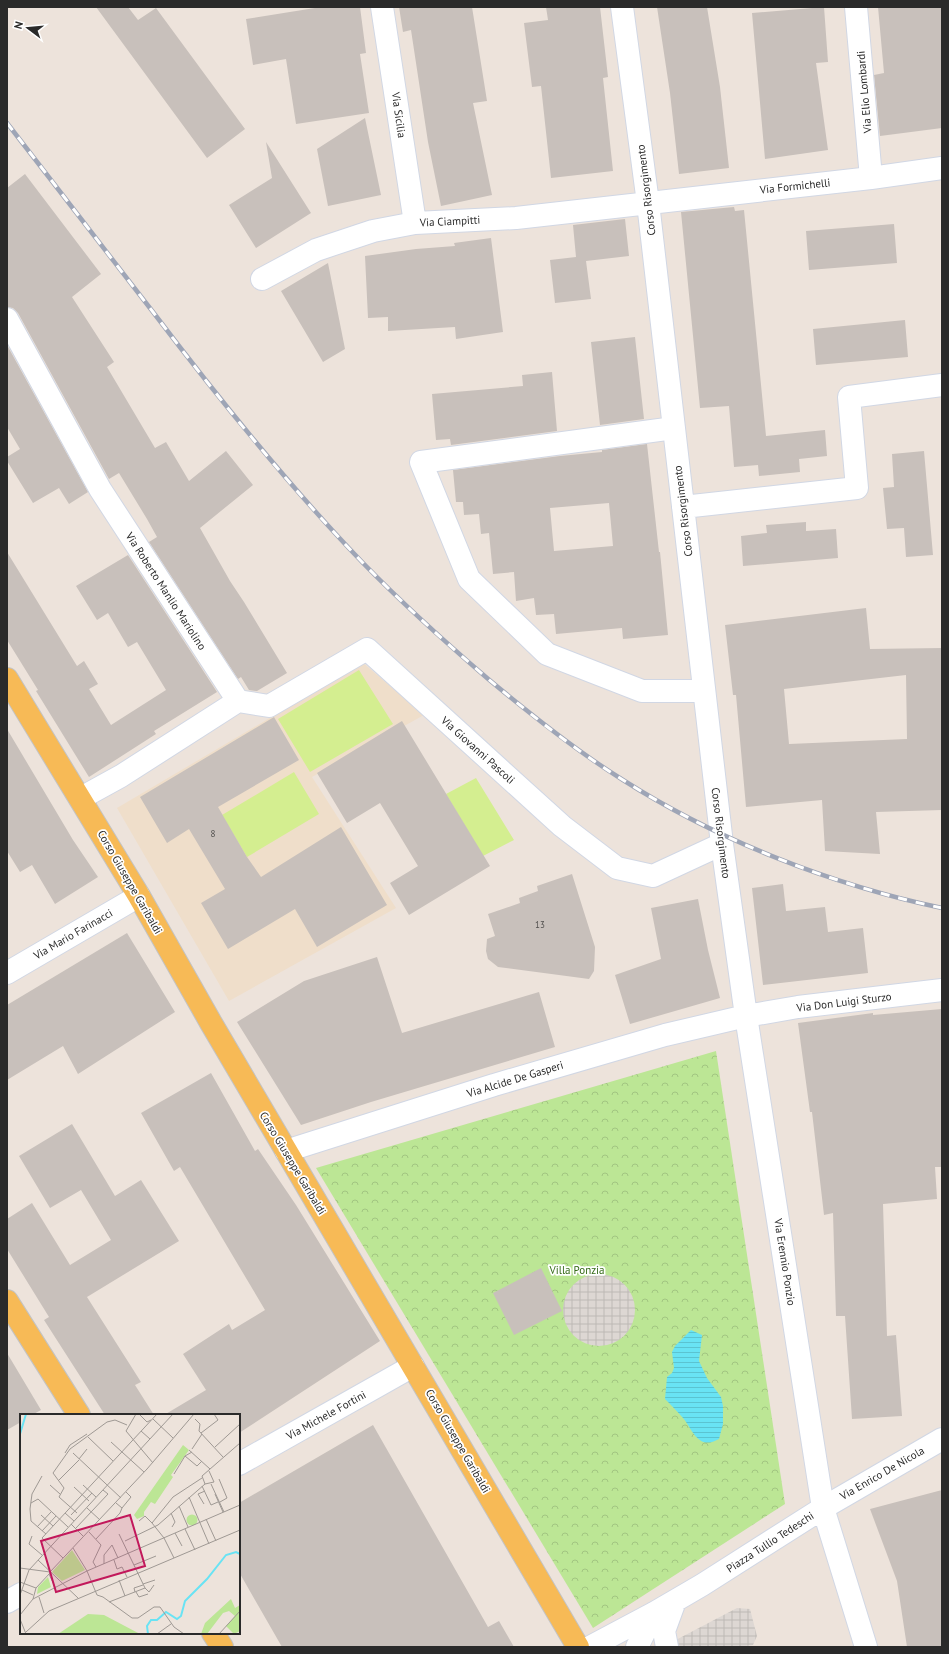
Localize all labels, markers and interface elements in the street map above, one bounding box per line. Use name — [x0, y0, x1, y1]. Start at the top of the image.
north arrow — [8, 8, 48, 48]
text: N — [11, 20, 26, 31]
street label: Via Elio Lombardi — [853, 50, 875, 135]
street label: Via Sicilia — [389, 90, 409, 139]
street label: Corso Risorgimento — [633, 144, 659, 236]
street label: Via Formichelli — [758, 175, 831, 197]
street label: Via Ciampitti — [418, 212, 481, 230]
street label: Corso Risorgimento — [670, 465, 696, 557]
street label: Via Roberto Manlio Mariolino — [122, 529, 209, 653]
street label: Via Giovanni Pascoli — [438, 713, 518, 787]
street label: Corso Risorgimento — [708, 787, 734, 879]
street label: Corso Giuseppe Garibaldi — [95, 828, 165, 936]
house number: 8 — [211, 828, 216, 839]
street label: Via Mario Farinacci — [30, 906, 115, 963]
house number: 13 — [535, 919, 545, 930]
street label: Via Don Luigi Sturzo — [795, 989, 892, 1015]
street label: Via Alcide De Gasperi — [464, 1058, 565, 1101]
street label: Corso Giuseppe Garibaldi — [257, 1109, 329, 1217]
street label: Via Erennio Ponzio — [771, 1216, 799, 1307]
park label: Villa Ponzia — [549, 1263, 605, 1277]
street label: Via Michele Fortini — [283, 1387, 368, 1443]
street label: Corso Giuseppe Garibaldi — [423, 1387, 493, 1495]
inset map — [20, 1414, 240, 1634]
street label: Via Enrico De Nicola — [836, 1443, 927, 1503]
street label: Piazza Tullio Tedeschi — [724, 1508, 816, 1576]

